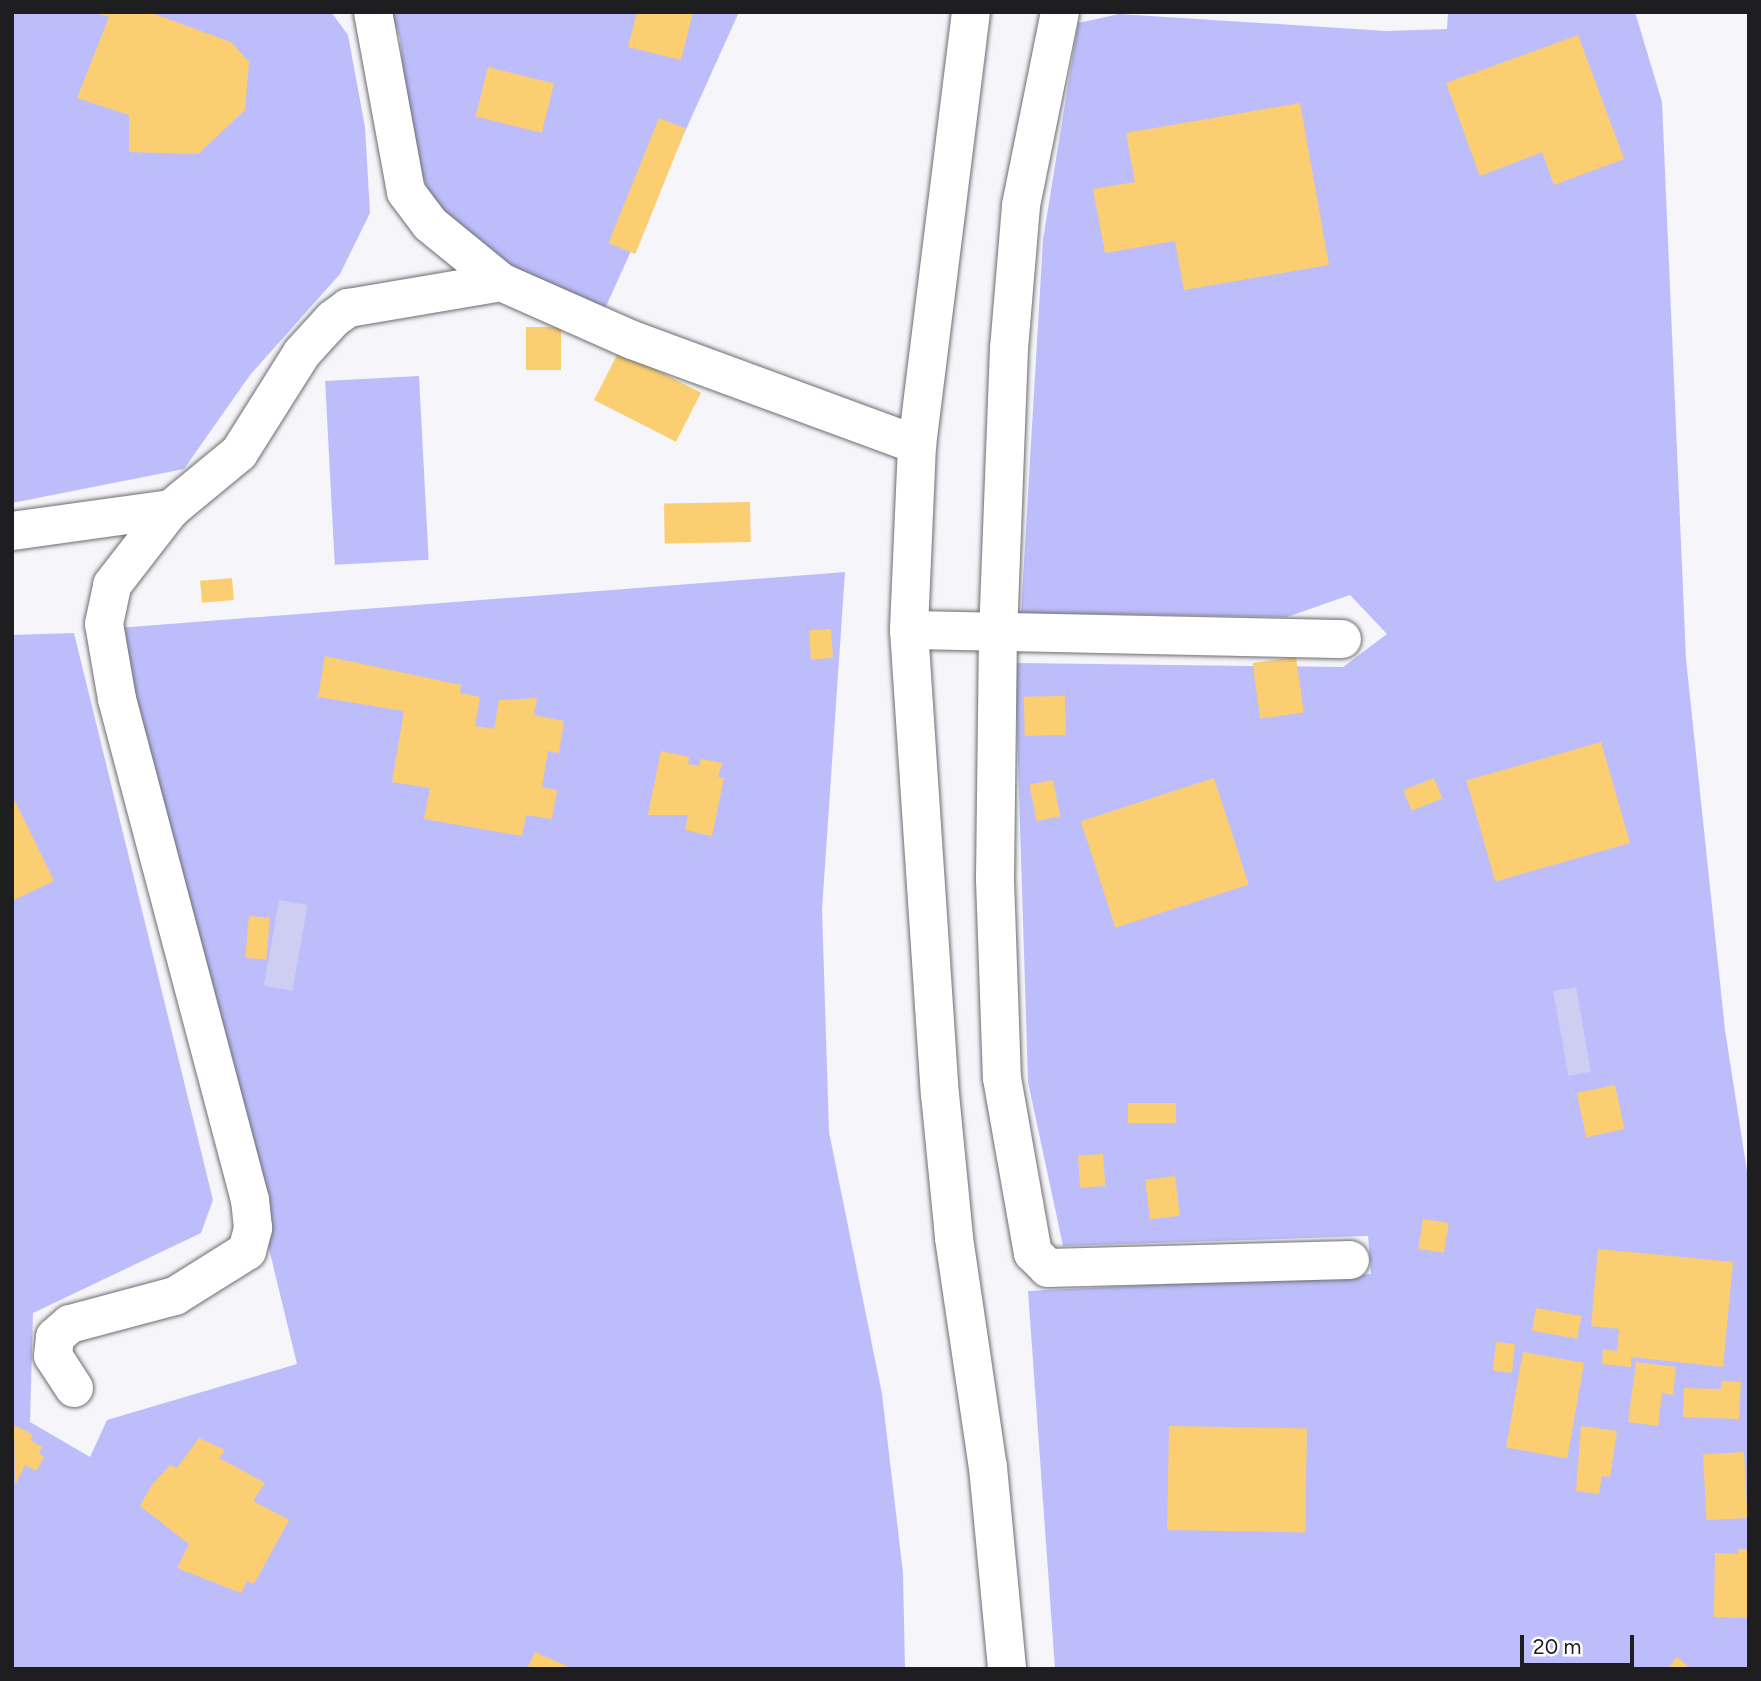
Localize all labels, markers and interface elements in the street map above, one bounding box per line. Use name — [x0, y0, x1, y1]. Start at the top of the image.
scale bar — [1523, 1622, 1637, 1666]
text: 20 m — [1533, 1634, 1581, 1659]

